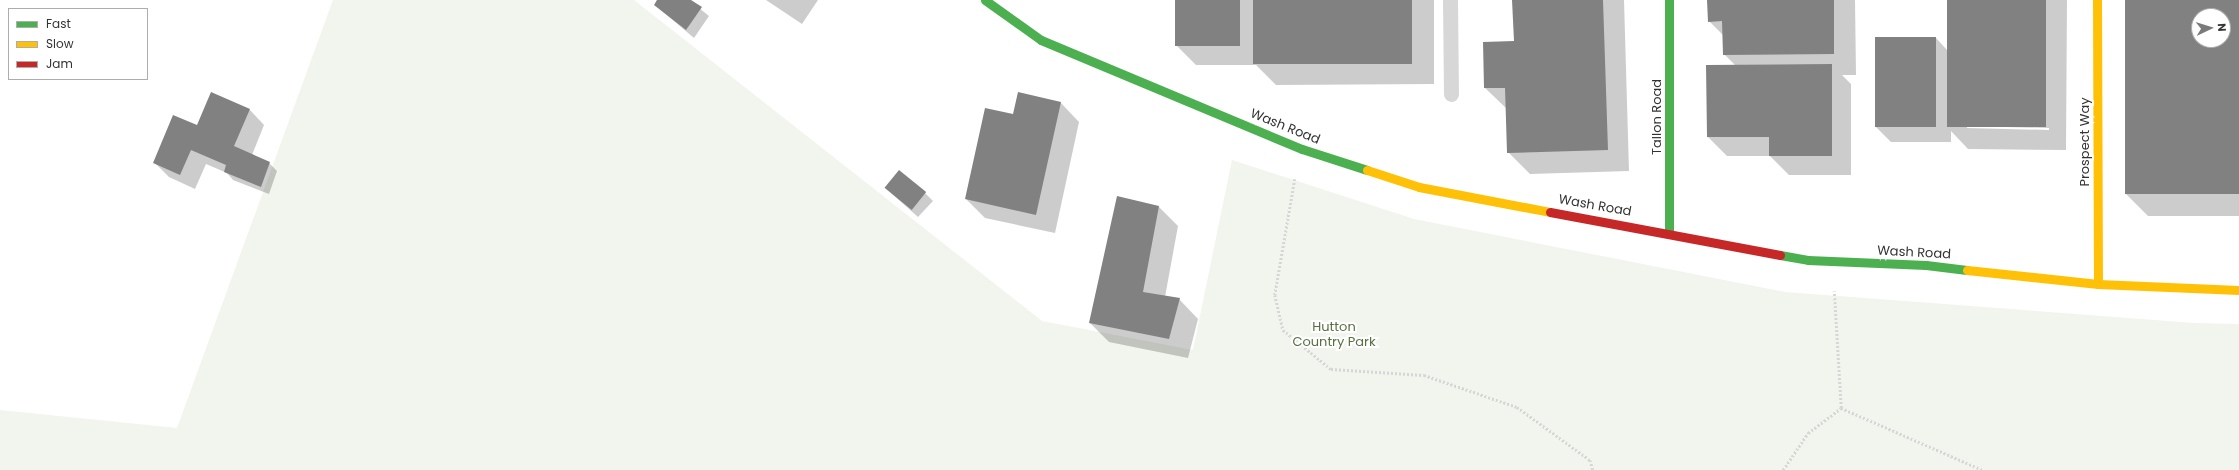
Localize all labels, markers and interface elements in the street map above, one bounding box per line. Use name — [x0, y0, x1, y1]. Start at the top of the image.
legend — [8, 8, 148, 80]
north arrow — [2191, 8, 2231, 48]
text: Fast — [46, 15, 71, 32]
text: N — [2214, 23, 2230, 32]
text: Slow — [46, 35, 74, 52]
text: Jam — [46, 55, 73, 72]
street label: Tallon Road — [1649, 79, 1665, 155]
street label: Prospect Way — [2077, 97, 2093, 187]
street label: Wash Road — [1248, 106, 1322, 148]
street label: Wash Road — [1557, 192, 1633, 220]
street label: Wash Road — [1877, 243, 1951, 263]
park label: Hutton Country Park — [1292, 320, 1376, 351]

